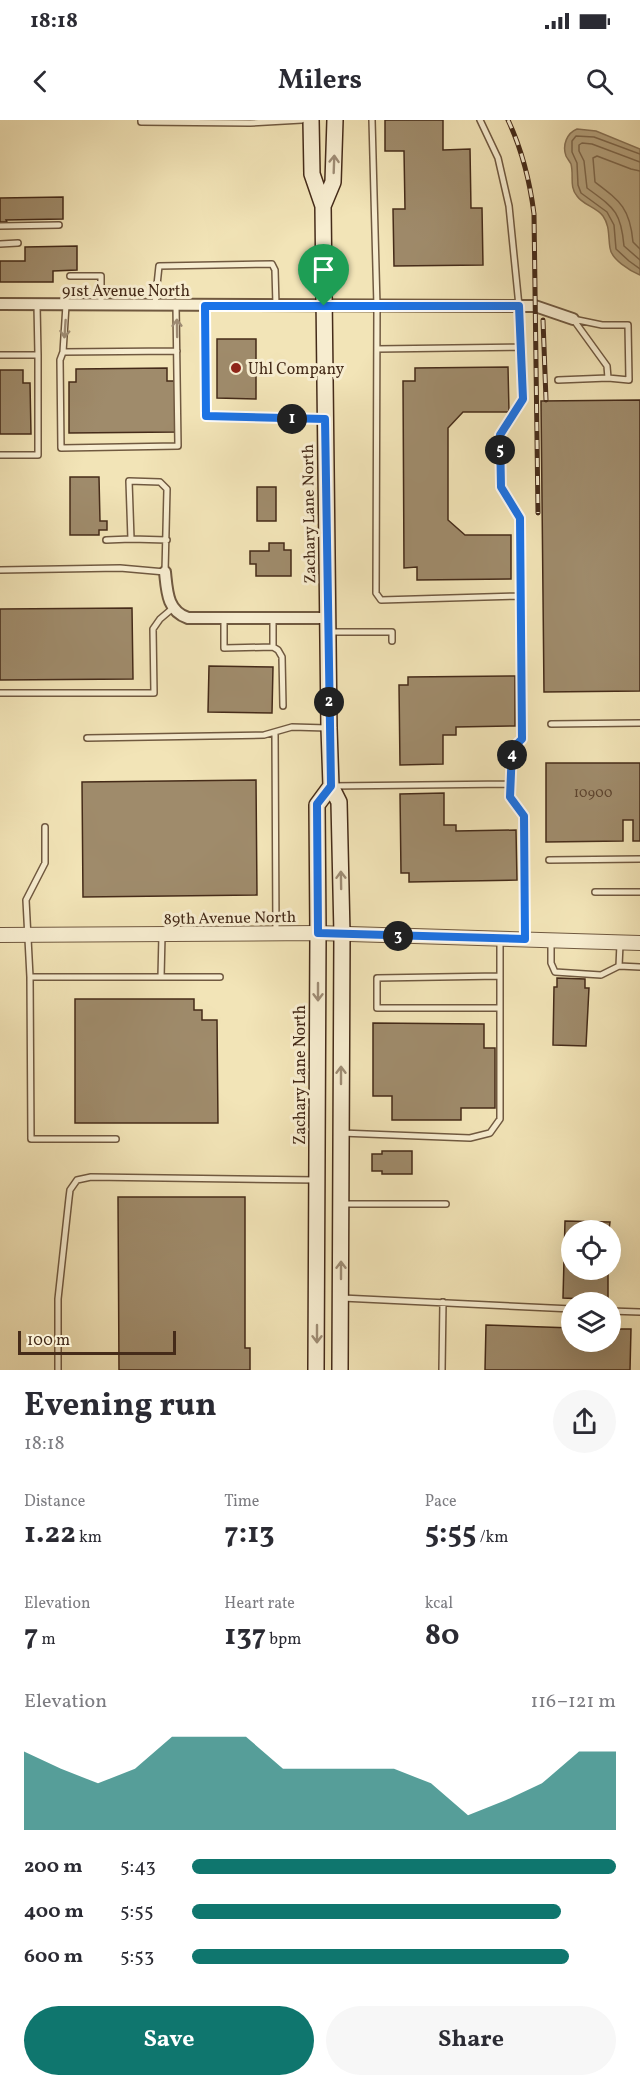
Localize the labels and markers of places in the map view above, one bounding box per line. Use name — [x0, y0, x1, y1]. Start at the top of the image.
pin — [298, 244, 349, 306]
place label: Uhl Company — [248, 359, 344, 381]
marker: Uhl Company — [229, 361, 243, 375]
pin: 1 — [277, 404, 307, 434]
pin: 5 — [485, 435, 515, 465]
pin: 2 — [314, 687, 344, 717]
pin: 4 — [497, 740, 527, 770]
pin: 3 — [383, 921, 413, 951]

